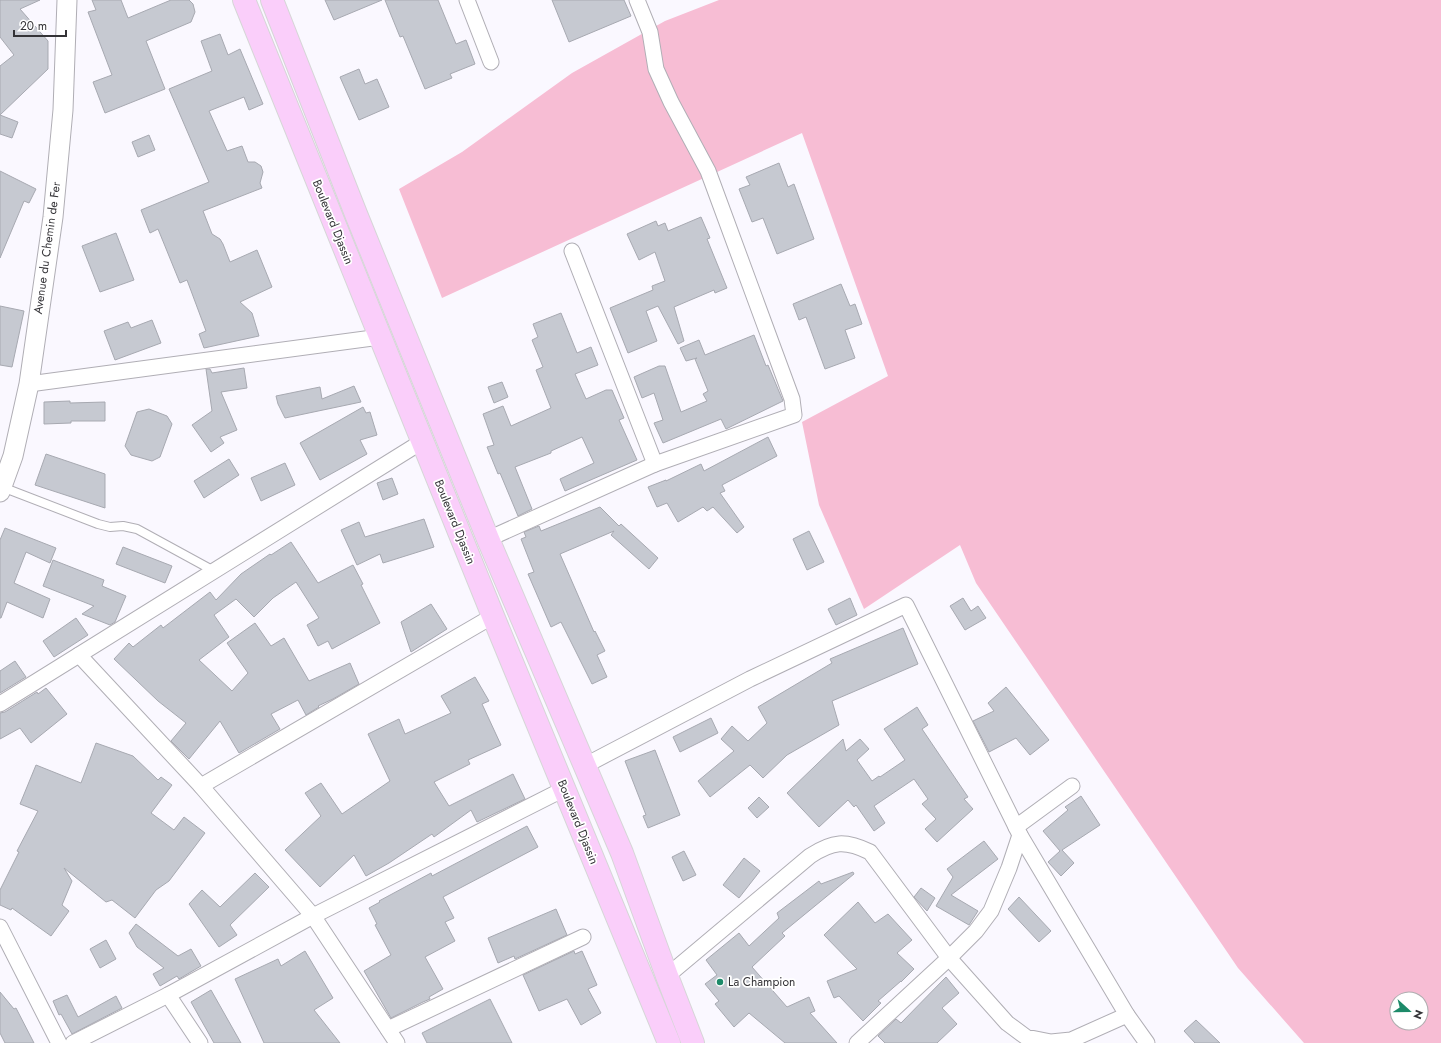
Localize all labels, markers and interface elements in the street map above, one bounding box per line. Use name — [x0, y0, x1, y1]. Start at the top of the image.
scale bar — [14, 12, 66, 38]
text: 20 m — [20, 17, 47, 35]
street label: Boulevard Djassin — [308, 177, 358, 267]
street label: Avenue du Chemin de Fer — [29, 180, 65, 315]
street label: Boulevard Djassin — [430, 477, 480, 567]
street label: Boulevard Djassin — [553, 777, 603, 867]
place label: La Champion — [728, 973, 795, 991]
marker: La Champion — [715, 977, 725, 987]
north arrow — [1389, 991, 1429, 1031]
text: N — [1409, 1008, 1427, 1022]

